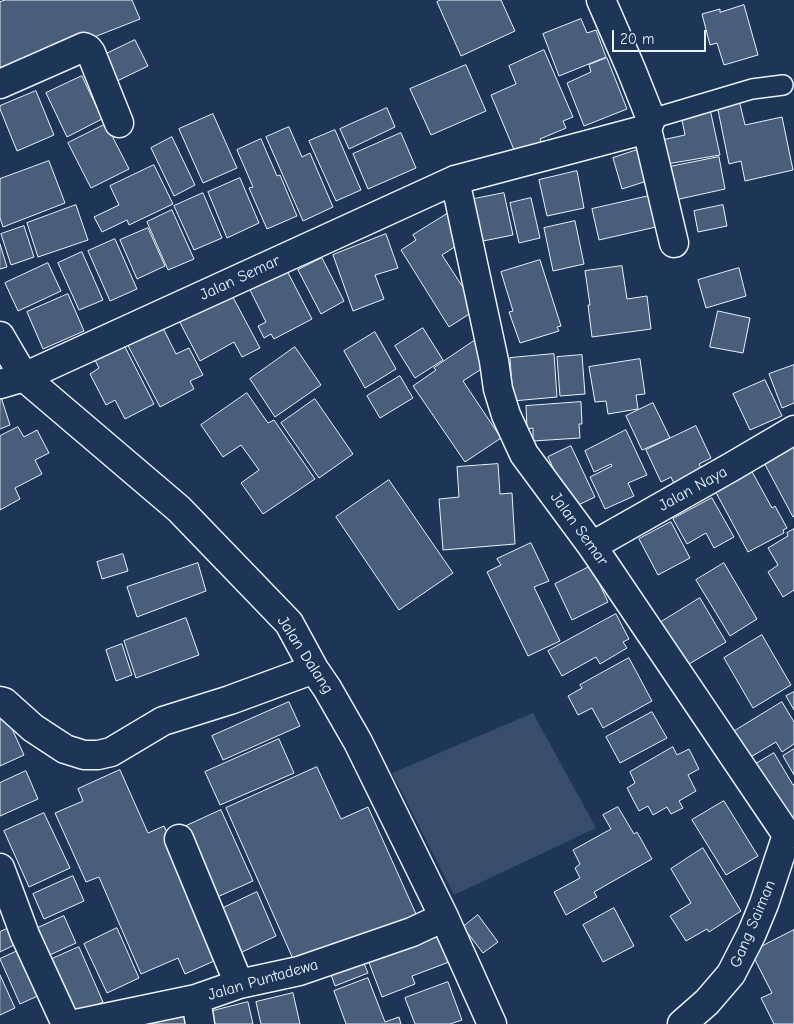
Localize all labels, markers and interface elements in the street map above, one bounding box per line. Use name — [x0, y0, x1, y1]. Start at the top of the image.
scale bar — [614, 20, 708, 52]
text: 20 m — [620, 30, 654, 48]
street label: Jalan Semar — [197, 251, 283, 305]
street label: Jalan Naya — [655, 462, 731, 516]
street label: Jalan Semar — [546, 488, 612, 570]
street label: Jalan Dalang — [273, 612, 337, 698]
street label: Gang Saiman — [726, 877, 780, 971]
street label: Jalan Puntadewa — [206, 955, 320, 1005]

